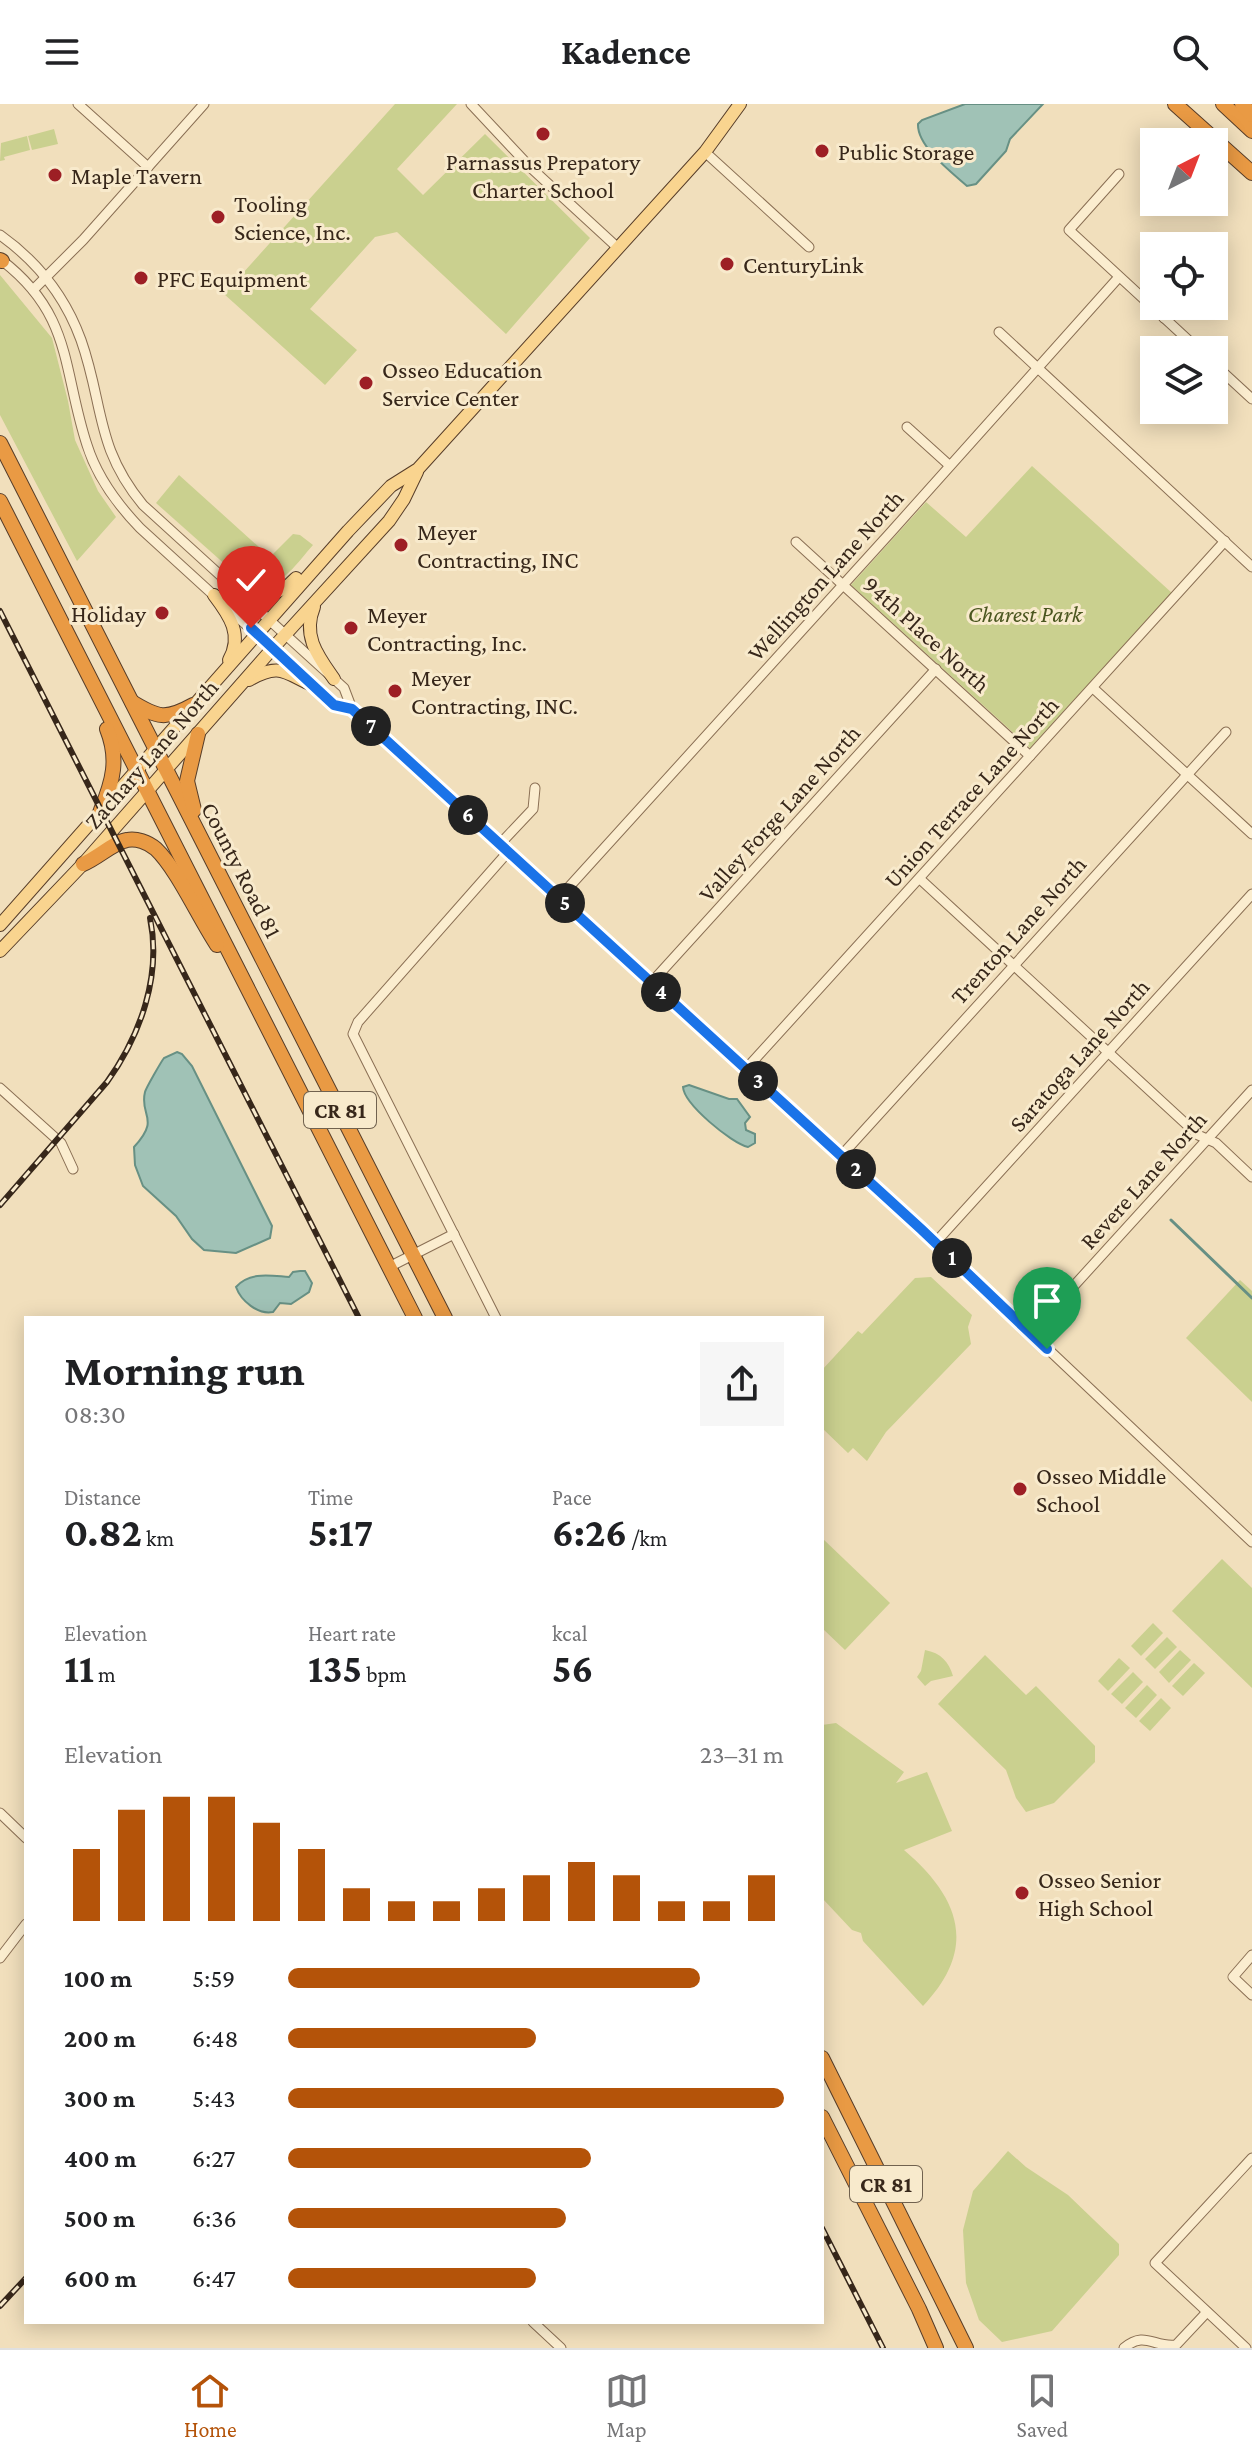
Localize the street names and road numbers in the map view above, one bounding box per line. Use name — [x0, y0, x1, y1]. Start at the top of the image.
street label: Wellington Lane North — [741, 484, 909, 666]
street label: 94th Place North — [858, 570, 996, 698]
street label: Zachary Lane North — [79, 674, 223, 834]
street label: Union Terrace Lane North — [878, 691, 1064, 893]
street label: Valley Forge Lane North — [693, 719, 865, 907]
street label: County Road 81 — [196, 798, 288, 943]
street label: Trenton Lane North — [945, 850, 1092, 1009]
street label: Saratoga Lane North — [1003, 973, 1155, 1137]
road number: CR 81 — [304, 1092, 376, 1128]
street label: Revere Lane North — [1074, 1106, 1212, 1254]
road number: CR 81 — [850, 2166, 922, 2202]

